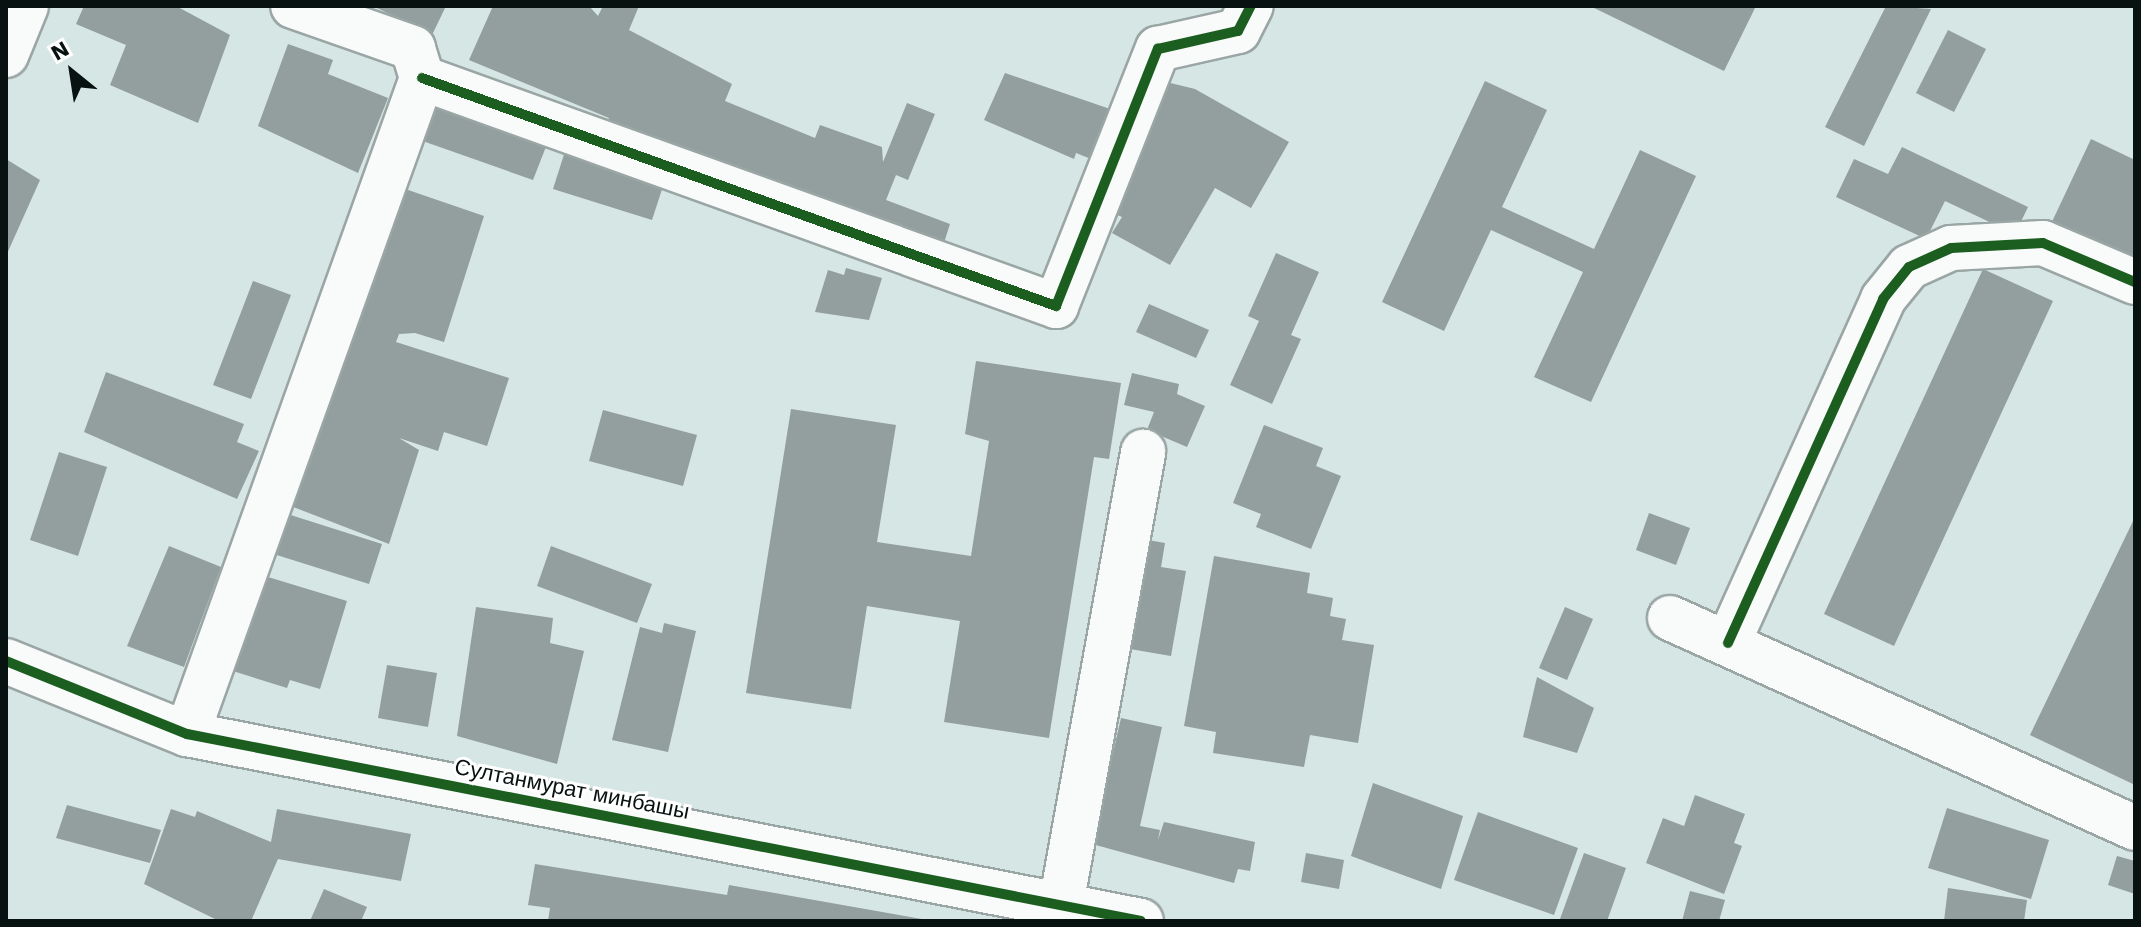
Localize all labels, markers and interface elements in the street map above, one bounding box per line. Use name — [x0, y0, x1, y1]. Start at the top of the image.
north arrow — [32, 32, 112, 112]
text: N — [46, 36, 73, 66]
street label: Султанмурат минбашы — [452, 753, 692, 825]

